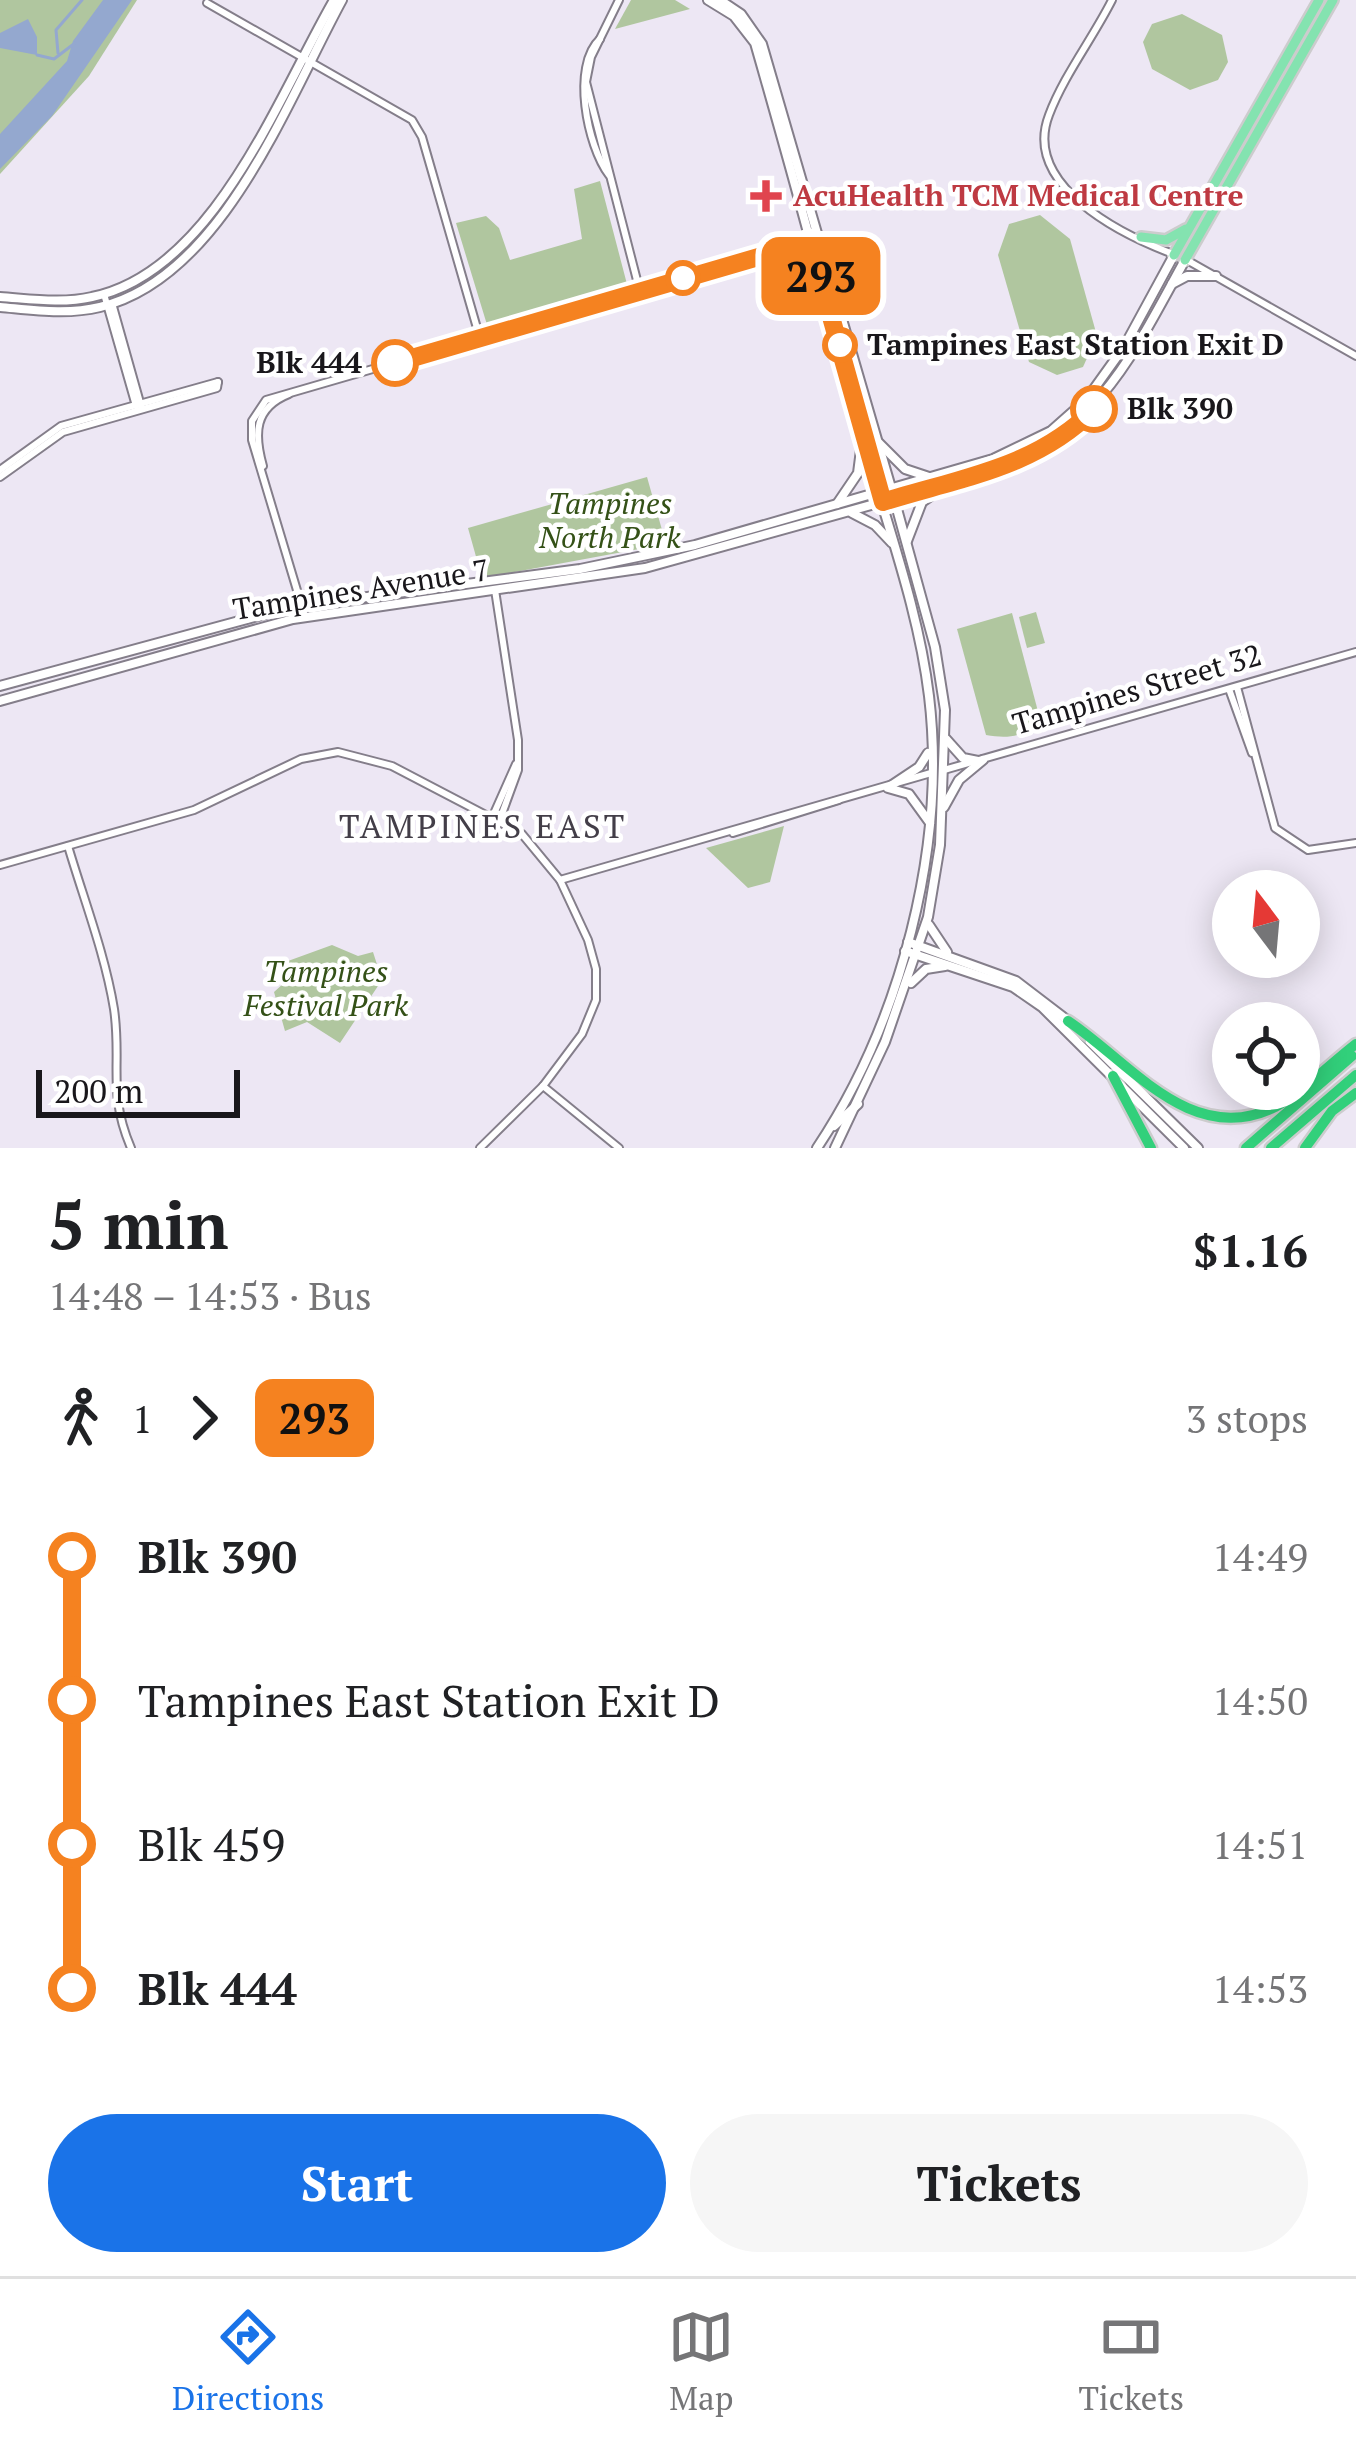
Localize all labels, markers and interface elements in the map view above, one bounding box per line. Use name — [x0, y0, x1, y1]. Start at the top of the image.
place label: AcuHealth TCM Medical Centre — [793, 175, 1244, 215]
marker: AcuHealth TCM Medical Centre — [750, 180, 782, 212]
line badge: 293 — [752, 237, 890, 315]
text: 293 — [785, 248, 857, 304]
unlabelled marker — [667, 262, 699, 294]
place label: Tampines East Station Exit D — [867, 324, 1284, 364]
marker: Tampines East Station Exit D — [824, 329, 856, 361]
marker: Blk 444 — [373, 341, 417, 385]
place label: Blk 444 — [256, 342, 362, 382]
marker: Blk 390 — [1072, 387, 1116, 431]
place label: Blk 390 — [1127, 388, 1233, 428]
park label: Tampines North Park — [538, 483, 681, 557]
street label: Tampines Avenue 7 — [230, 549, 492, 629]
street label: Tampines Street 32 — [1008, 634, 1266, 744]
district label: TAMPINES EAST — [339, 804, 627, 847]
north arrow — [1212, 870, 1320, 978]
map controls — [1212, 870, 1320, 1110]
park label: Tampines Festival Park — [243, 951, 409, 1025]
button: locate — [1212, 1002, 1320, 1110]
scale bar — [36, 1064, 240, 1117]
text: 200 m — [54, 1069, 143, 1112]
text: 5 min — [48, 1180, 229, 1268]
text: $1.16 — [1193, 1220, 1308, 1280]
text: 14:48 – 14:53 · Bus — [48, 1269, 372, 1321]
icon: walk — [48, 1385, 114, 1451]
icon: forward — [171, 1385, 237, 1451]
text: 293 — [279, 1390, 350, 1446]
text: 1 — [132, 1392, 153, 1444]
text: 3 stops — [1186, 1392, 1308, 1444]
text: Blk 390 — [138, 1526, 297, 1586]
text: 14:49 — [1212, 1530, 1308, 1582]
text: Tampines East Station Exit D — [138, 1670, 720, 1730]
text: 14:50 — [1212, 1674, 1308, 1726]
text: Blk 459 — [138, 1814, 285, 1874]
text: 14:51 — [1212, 1818, 1308, 1870]
text: Blk 444 — [138, 1958, 297, 2018]
text: 14:53 — [1212, 1962, 1308, 2014]
button: Start — [48, 2114, 666, 2252]
button: Tickets — [690, 2114, 1308, 2252]
tab: Directions — [172, 2304, 324, 2419]
tab: Map — [668, 2304, 734, 2419]
tab: Tickets — [1078, 2304, 1184, 2419]

